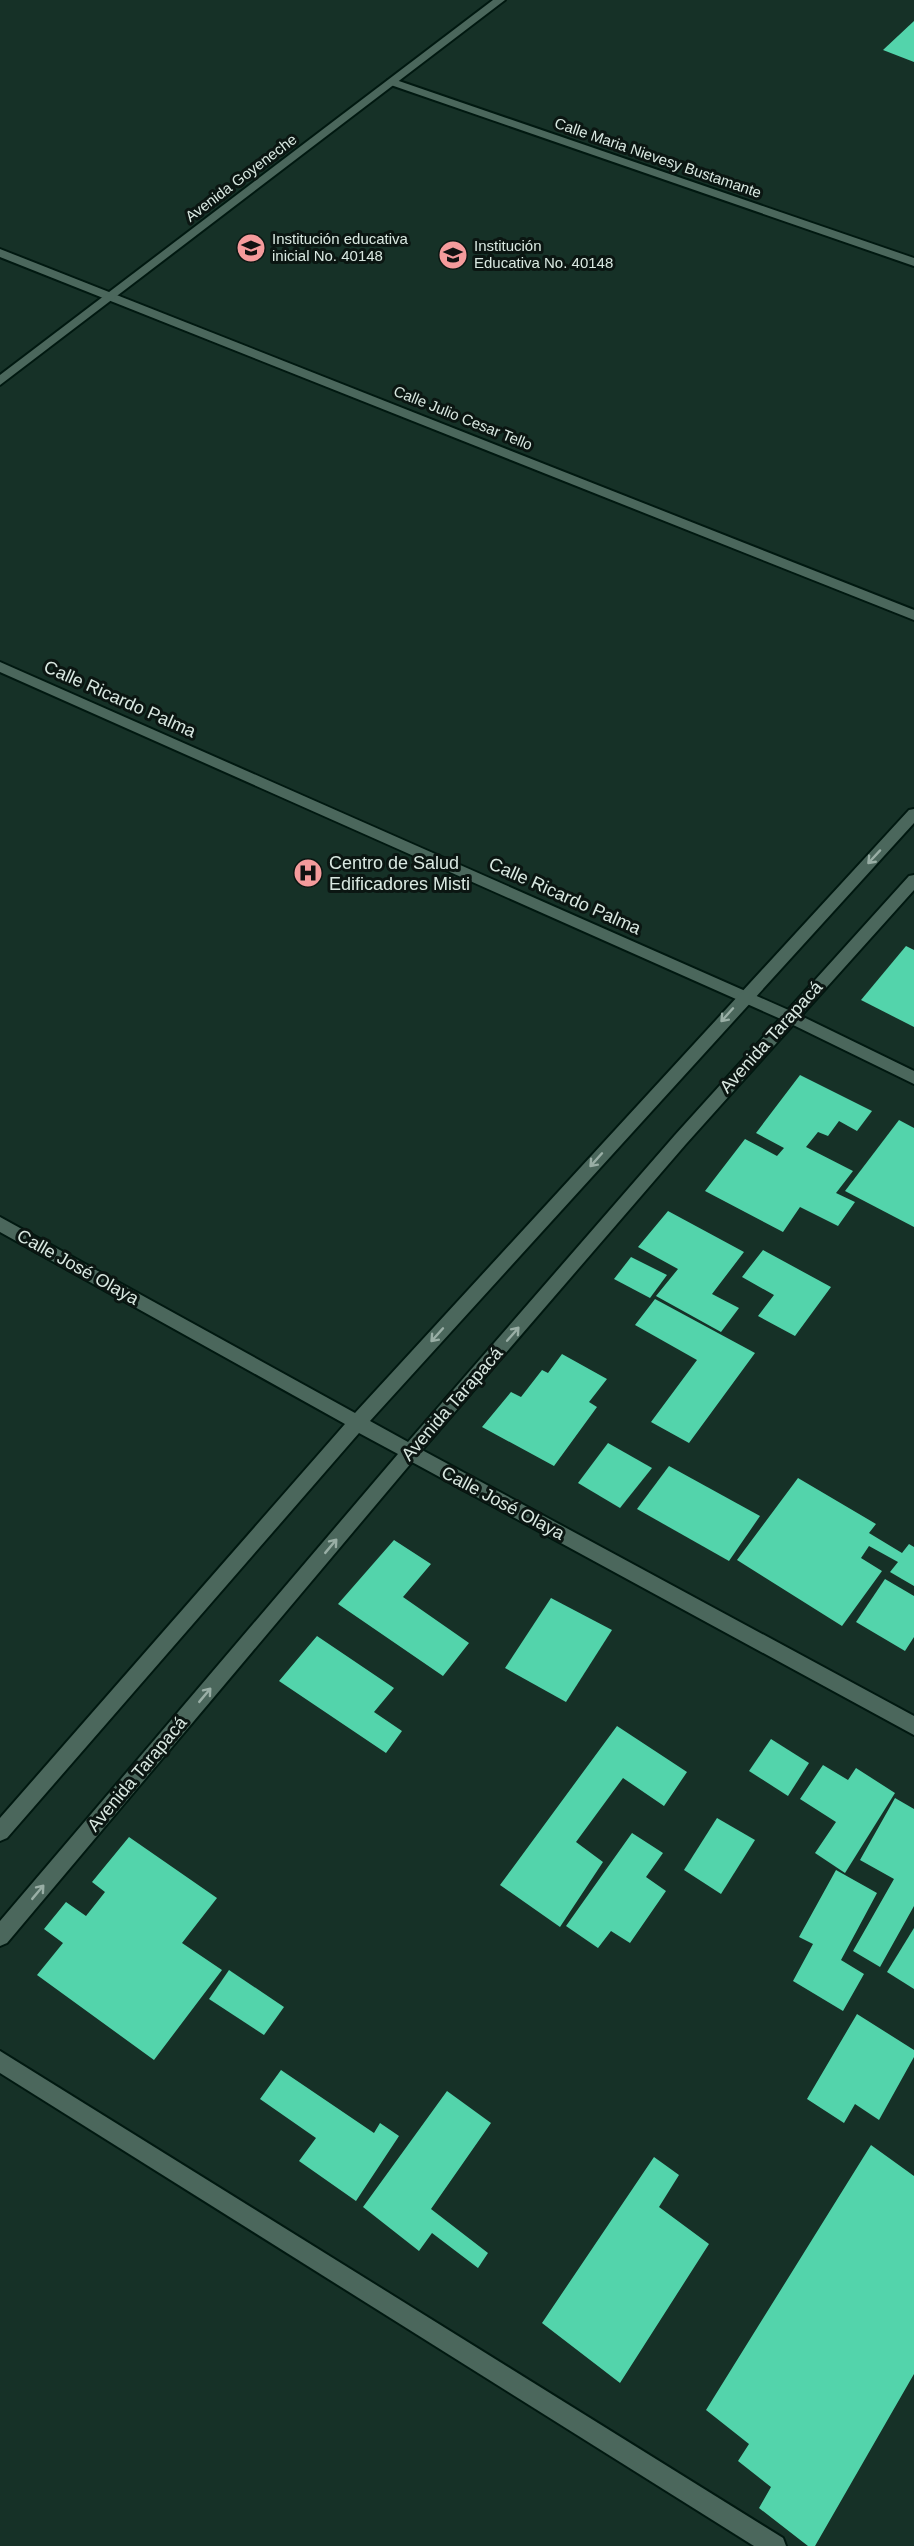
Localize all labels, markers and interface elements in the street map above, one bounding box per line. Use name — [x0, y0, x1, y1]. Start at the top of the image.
street label: Calle Maria Nievesy Bustamante — [553, 114, 764, 201]
street label: Avenida Goyeneche — [182, 130, 300, 225]
place label: Institución educativa inicial No. 40148 — [272, 230, 409, 264]
school or university icon: Institución educativa inicial No. 40148 — [235, 232, 267, 264]
place label: Institución Educativa No. 40148 — [474, 237, 613, 271]
school or university icon: Institución Educativa No. 40148 — [437, 239, 469, 271]
street label: Calle Julio Cesar Tello — [391, 382, 535, 453]
street label: Calle Ricardo Palma — [41, 656, 200, 742]
one-way arrow — [867, 849, 881, 864]
place label: Centro de Salud Edificadores Misti — [329, 853, 470, 894]
street label: Calle Ricardo Palma — [486, 853, 645, 939]
hospital icon: Centro de Salud Edificadores Misti — [292, 857, 324, 889]
street label: Avenida Tarapacá — [716, 976, 827, 1097]
one-way arrow — [720, 1008, 734, 1023]
one-way arrow — [589, 1152, 603, 1167]
street label: Calle José Olaya — [14, 1225, 143, 1309]
one-way arrow — [506, 1326, 519, 1342]
one-way arrow — [430, 1327, 444, 1342]
street label: Avenida Tarapacá — [397, 1343, 507, 1465]
street label: Calle José Olaya — [438, 1462, 569, 1544]
one-way arrow — [324, 1539, 338, 1554]
one-way arrow — [198, 1687, 211, 1703]
street label: Avenida Tarapacá — [83, 1712, 191, 1835]
one-way arrow — [31, 1885, 45, 1900]

